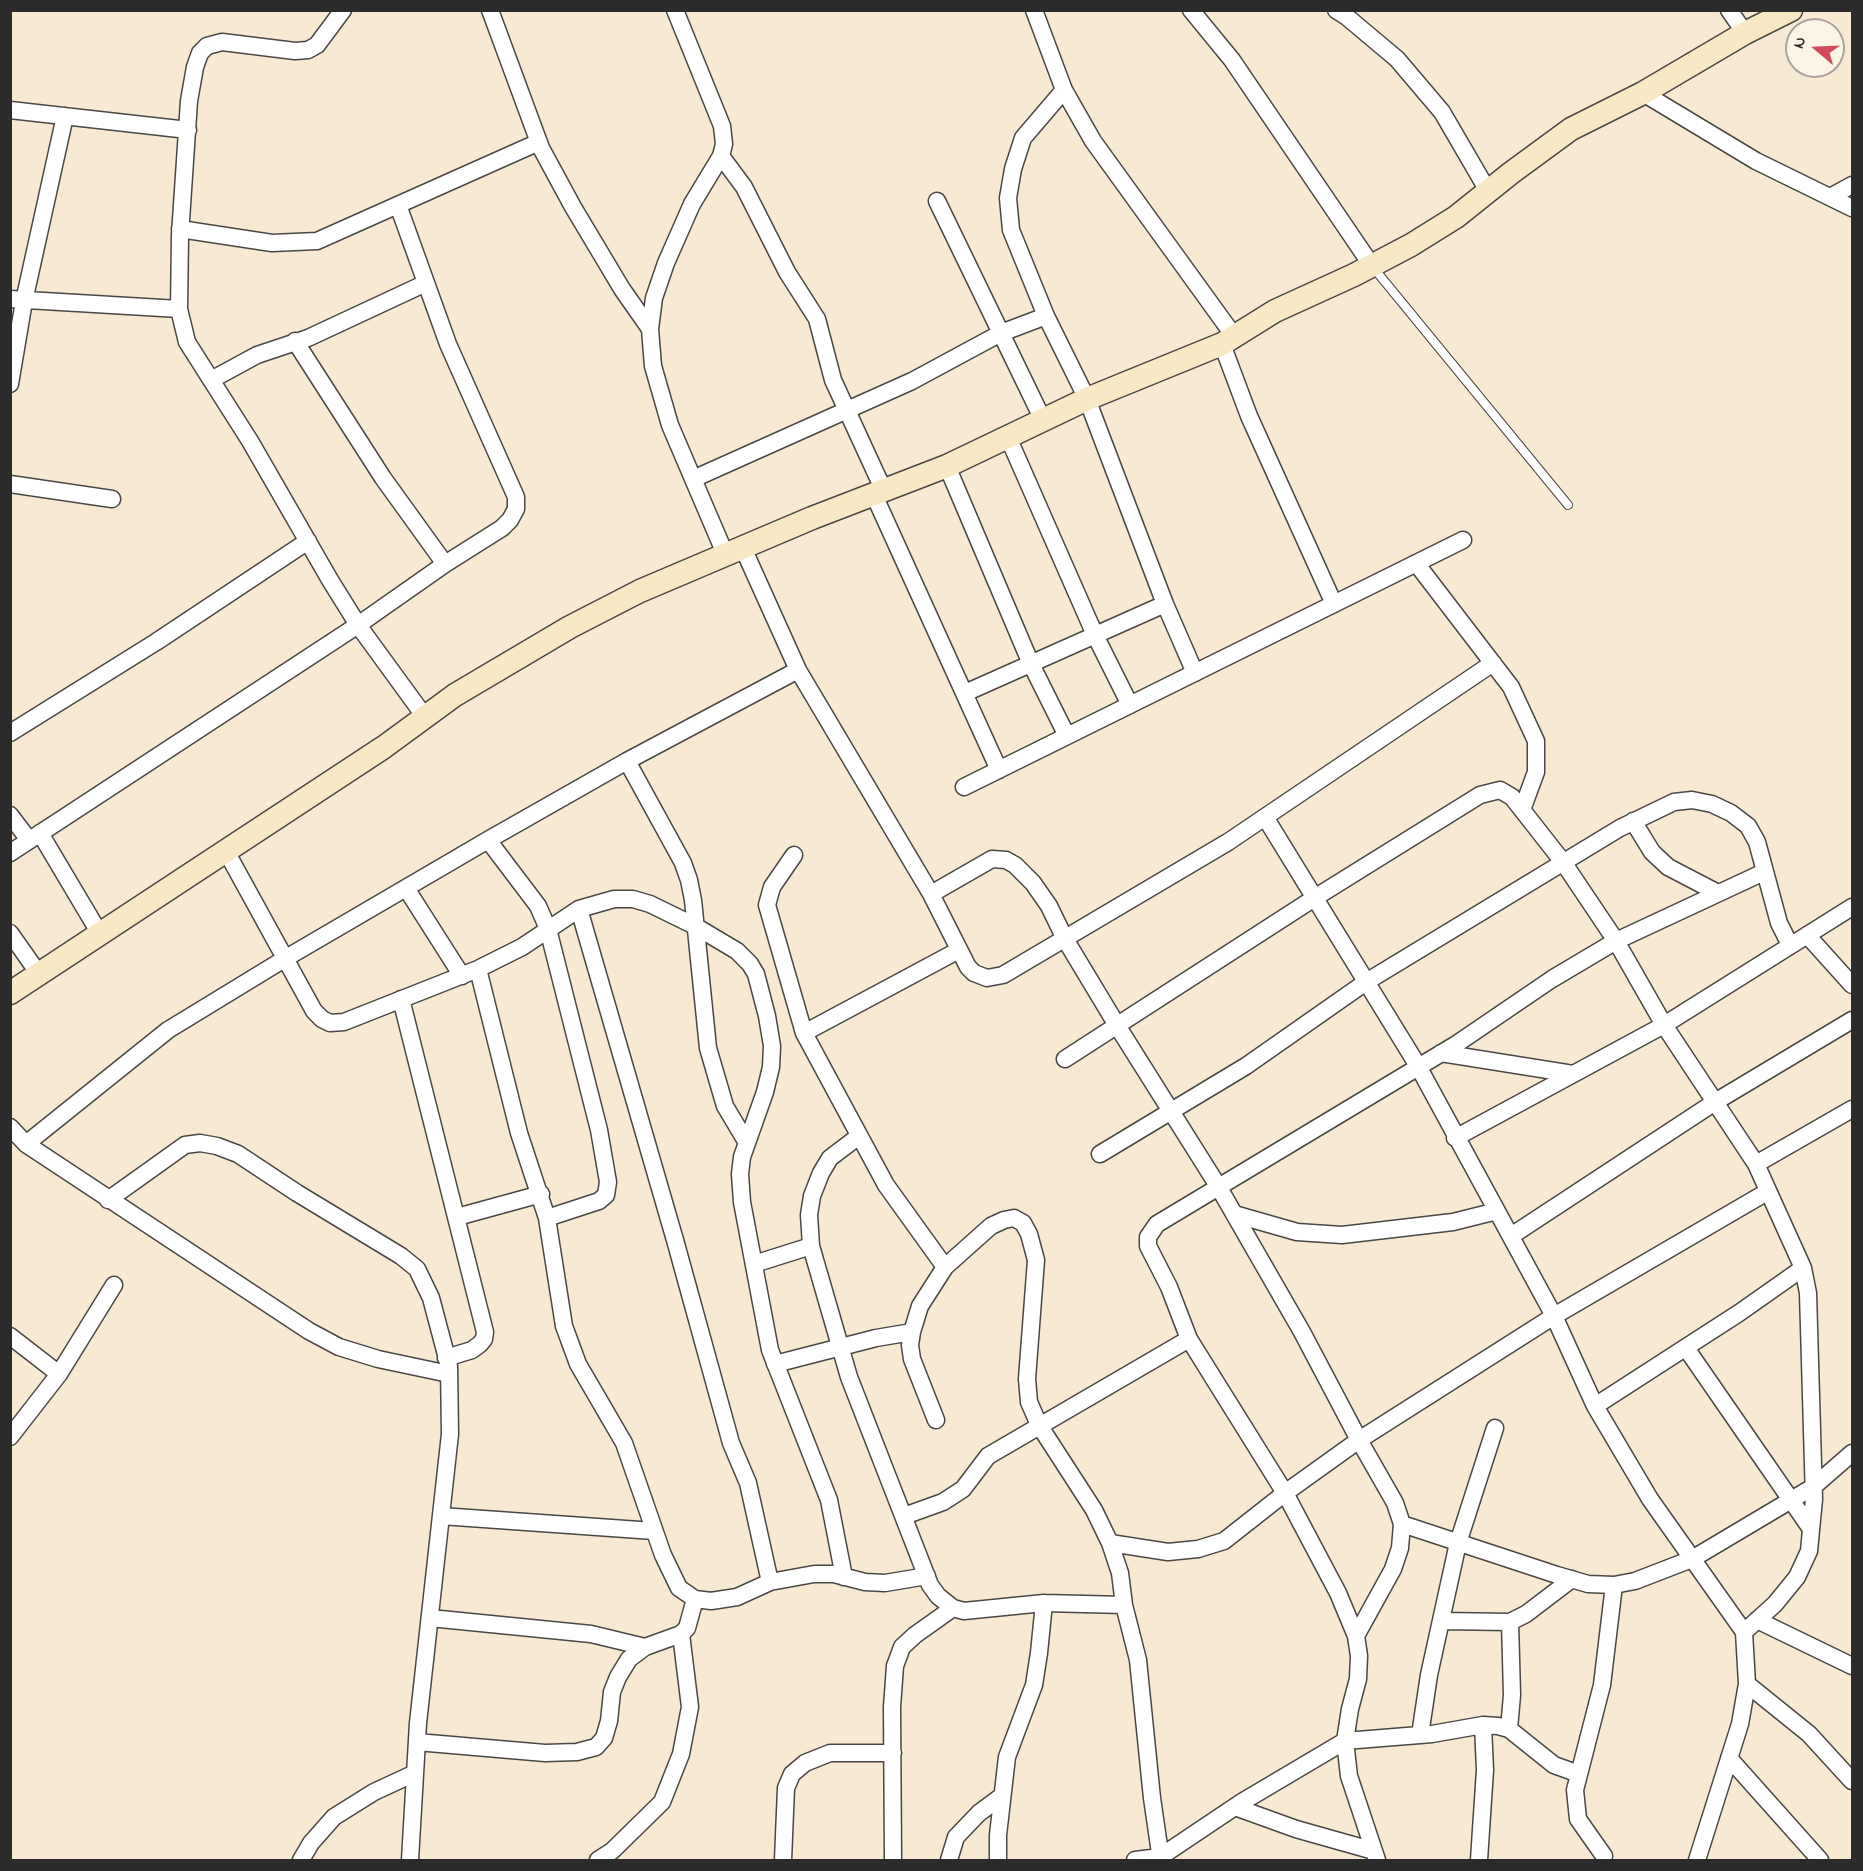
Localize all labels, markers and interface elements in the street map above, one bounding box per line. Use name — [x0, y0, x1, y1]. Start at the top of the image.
north arrow — [1785, 18, 1845, 78]
text: N — [1787, 34, 1813, 52]

